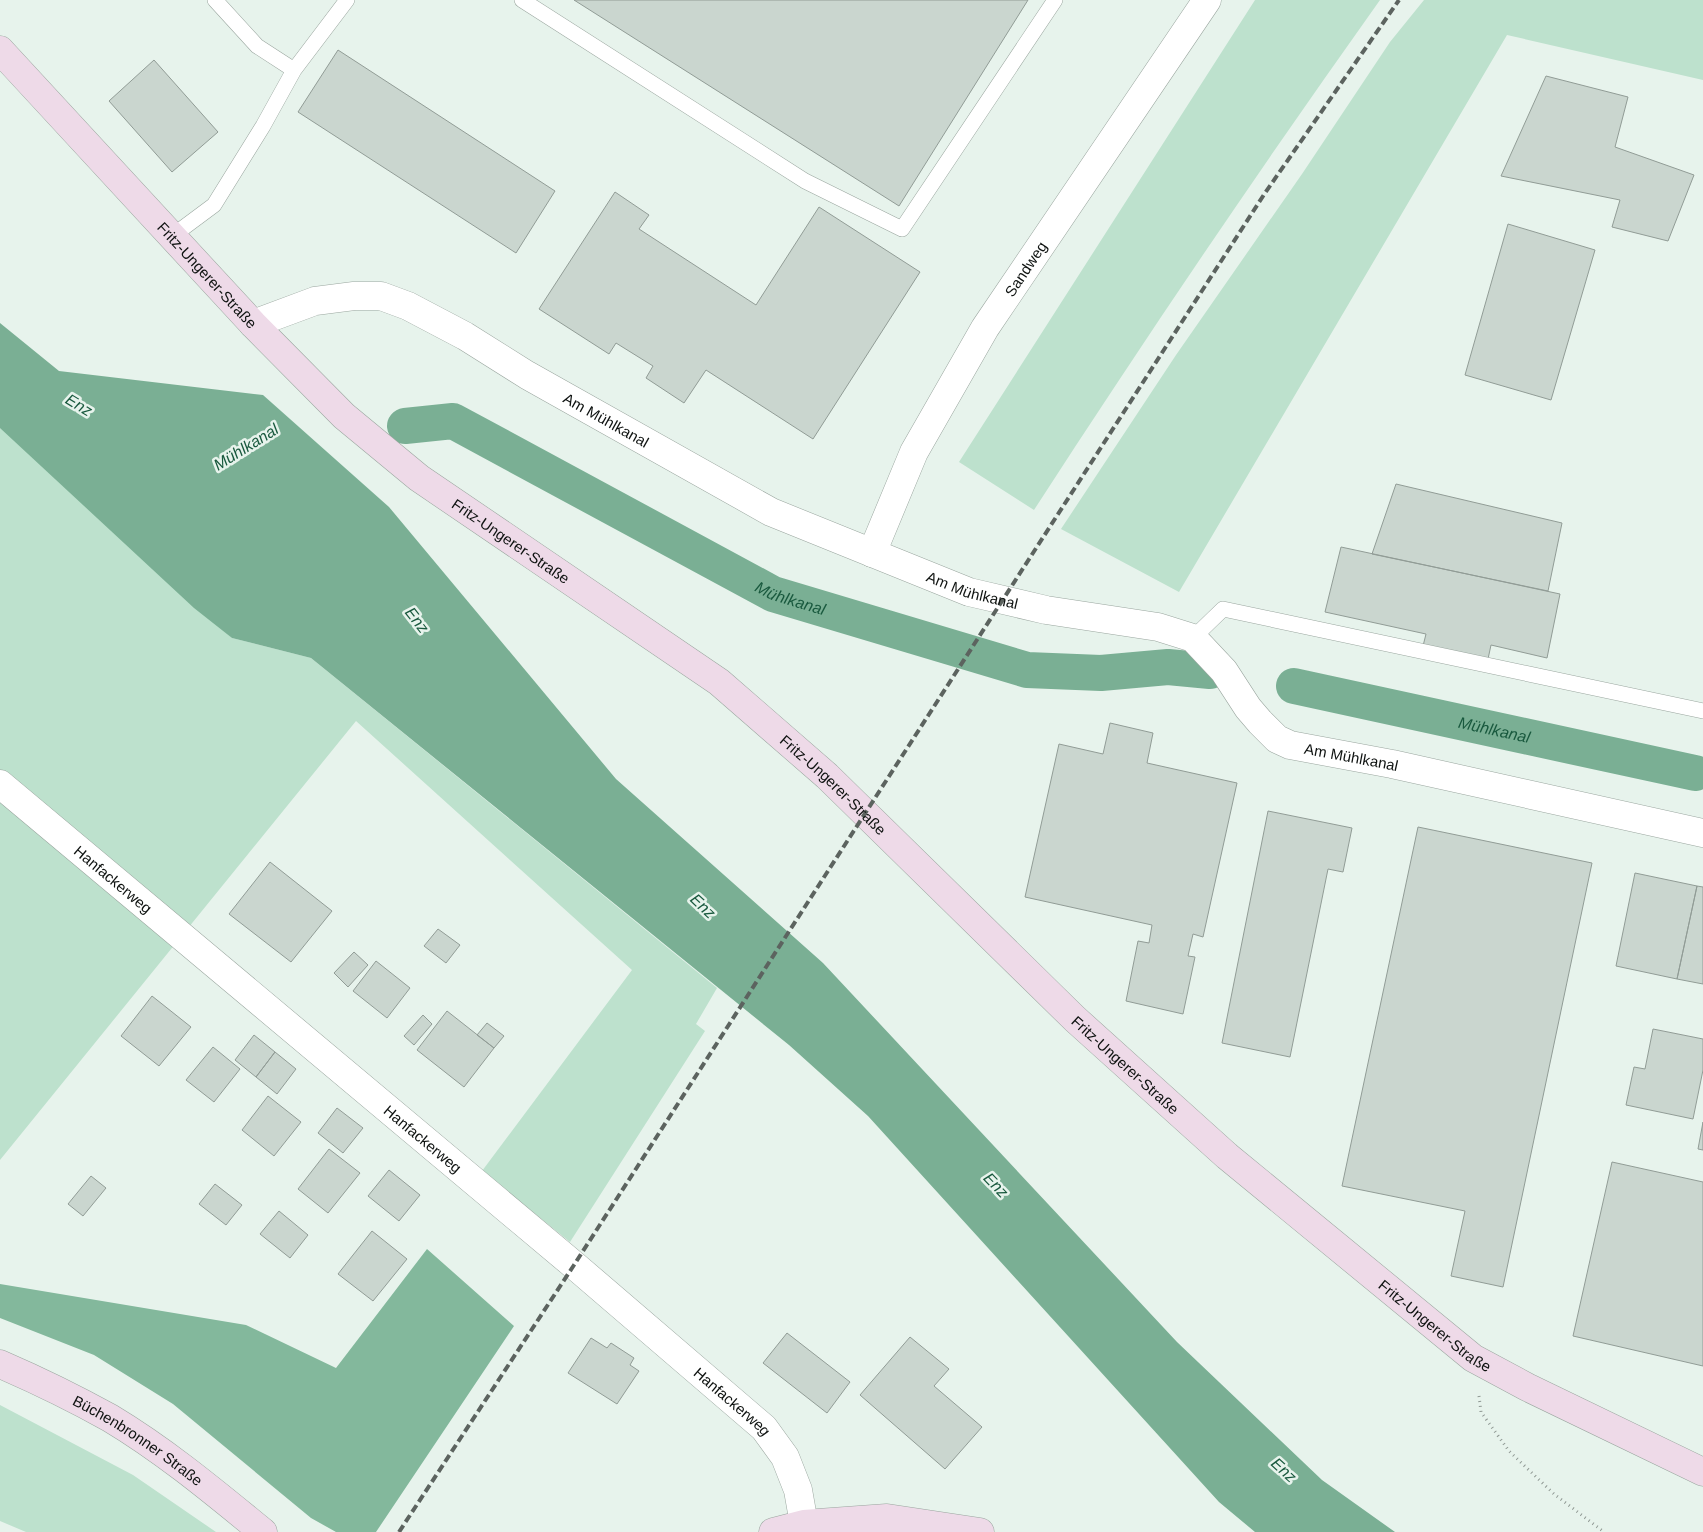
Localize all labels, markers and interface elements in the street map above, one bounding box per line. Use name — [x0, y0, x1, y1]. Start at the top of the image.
street label: Fritz-Ungerer-Straße — [154, 218, 261, 331]
street label: Sandweg — [1001, 238, 1050, 299]
street label: Am Mühlkanal — [561, 389, 652, 450]
water label: Enz — [63, 391, 95, 419]
water label: Mühlkanal — [211, 420, 282, 474]
street label: Fritz-Ungerer-Straße — [449, 495, 573, 587]
street label: Am Mühlkanal — [924, 567, 1020, 612]
water label: Mühlkanal — [753, 578, 828, 618]
water label: Enz — [402, 604, 432, 636]
water label: Mühlkanal — [1457, 713, 1532, 746]
street label: Fritz-Ungerer-Straße — [777, 731, 890, 838]
street label: Am Mühlkanal — [1303, 739, 1400, 774]
street label: Hanfackerweg — [71, 842, 156, 916]
water label: Enz — [687, 890, 719, 922]
street label: Fritz-Ungerer-Straße — [1069, 1012, 1183, 1117]
street label: Hanfackerweg — [381, 1101, 465, 1176]
water label: Enz — [980, 1169, 1012, 1201]
street label: Fritz-Ungerer-Straße — [1376, 1276, 1494, 1375]
street label: Hanfackerweg — [691, 1363, 775, 1438]
street label: Büchenbronner Straße — [70, 1391, 206, 1489]
water label: Enz — [1268, 1454, 1300, 1486]

